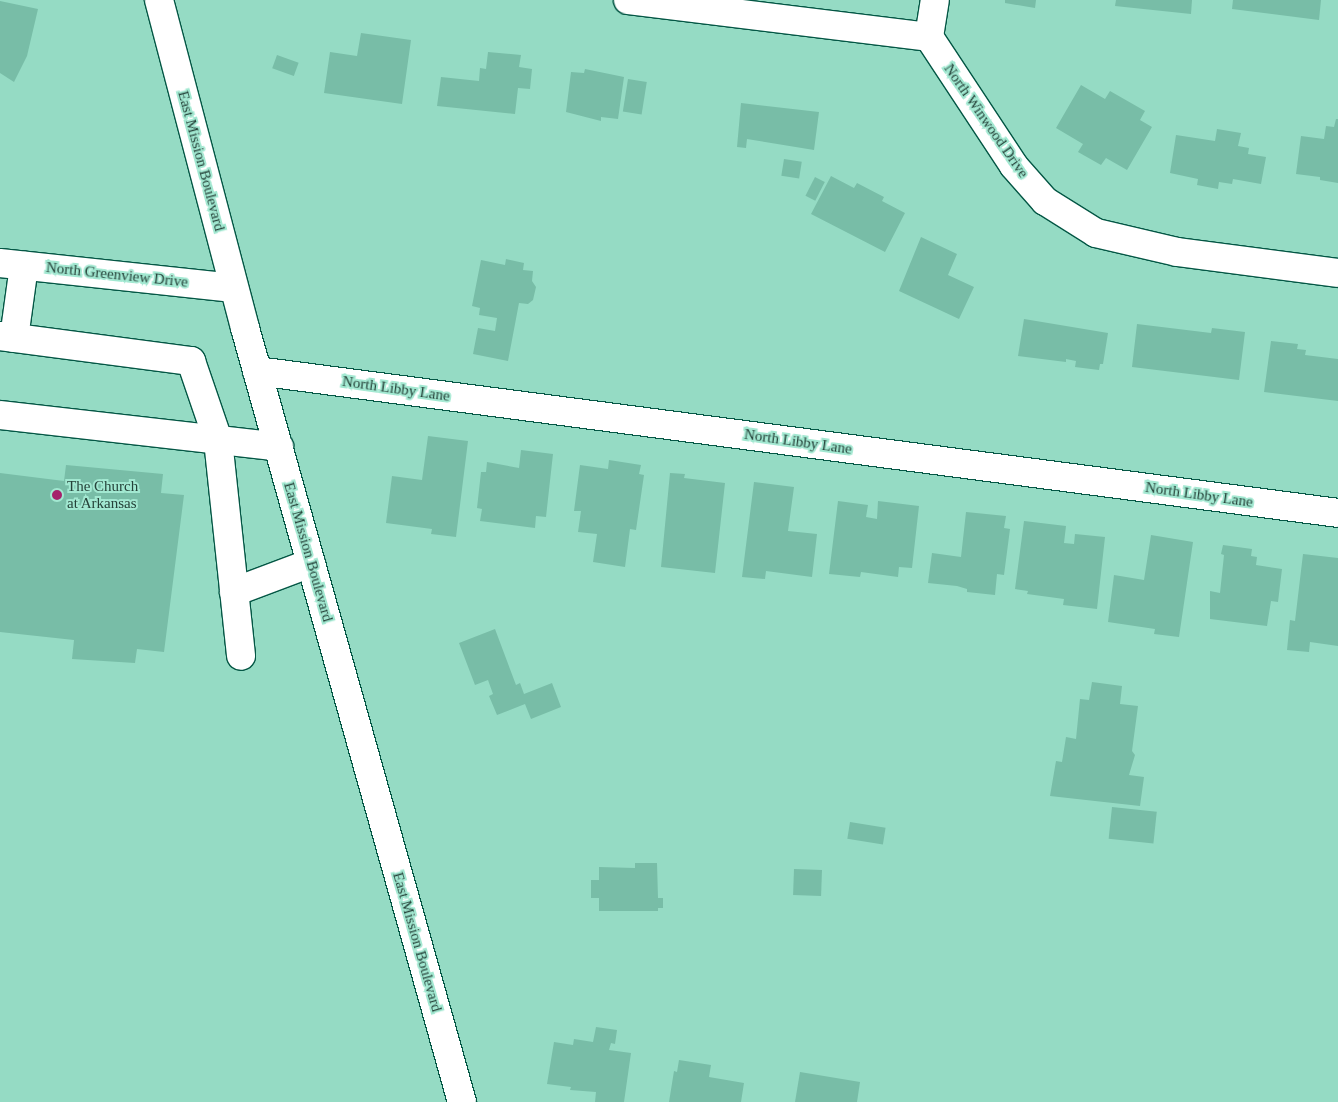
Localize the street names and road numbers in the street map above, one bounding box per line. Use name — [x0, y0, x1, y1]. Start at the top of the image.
street label: North Winwood Drive — [940, 60, 1032, 182]
street label: East Mission Boulevard — [174, 89, 228, 233]
street label: North Greenview Drive — [45, 259, 189, 291]
street label: North Libby Lane — [341, 373, 451, 405]
street label: North Libby Lane — [743, 426, 853, 458]
street label: North Libby Lane — [1144, 479, 1254, 511]
street label: East Mission Boulevard — [279, 480, 337, 624]
street label: East Mission Boulevard — [388, 870, 446, 1014]

